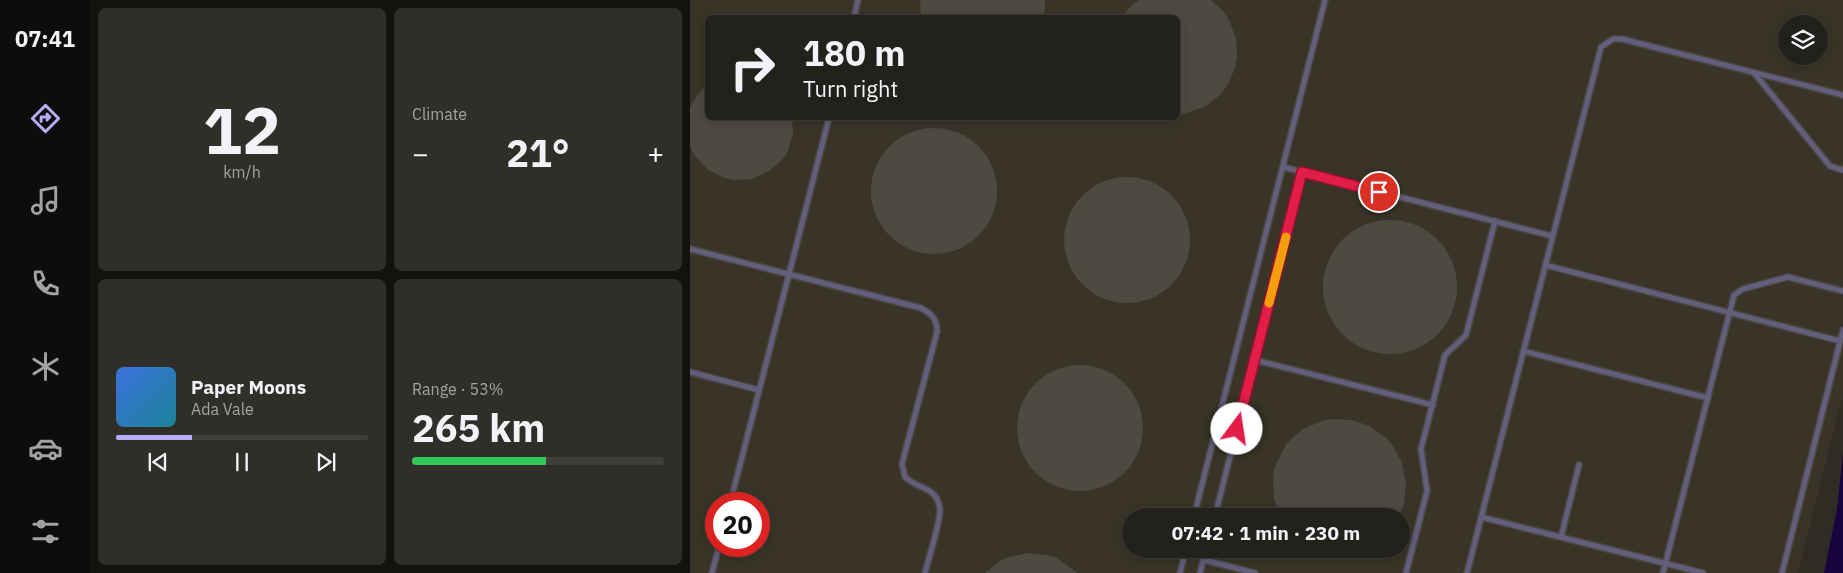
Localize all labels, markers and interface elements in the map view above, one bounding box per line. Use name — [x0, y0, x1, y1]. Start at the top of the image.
map controls — [1778, 15, 1828, 65]
button: layers — [1778, 15, 1828, 65]
text: 07:41 — [15, 24, 75, 53]
text: 180 m — [803, 30, 906, 76]
icon: right — [720, 35, 785, 100]
text: Turn right — [803, 74, 898, 103]
text: 12 — [203, 87, 281, 172]
icon: directions — [28, 101, 63, 136]
text: Climate — [412, 104, 467, 124]
text: 21° — [506, 128, 570, 177]
text: − — [412, 135, 429, 172]
text: + — [647, 135, 664, 172]
text: km/h — [223, 162, 261, 182]
pin — [1358, 171, 1400, 213]
icon: arrive — [1365, 178, 1393, 206]
icon: music — [28, 183, 63, 218]
icon: phone — [28, 266, 63, 301]
icon: climate — [28, 349, 63, 384]
text: Paper Moons — [191, 375, 306, 399]
text: Range · 53% — [412, 379, 504, 399]
text: Ada Vale — [191, 399, 254, 419]
position arrow — [1210, 402, 1262, 454]
text: 265 km — [412, 403, 545, 452]
icon: car — [28, 431, 63, 466]
icon: previous — [144, 448, 172, 476]
icon: pause — [228, 448, 256, 476]
icon: next — [312, 448, 340, 476]
speed limit sign: 20 — [705, 492, 770, 557]
icon: filters — [28, 514, 63, 549]
text: 07:42 · 1 min · 230 m — [1172, 521, 1360, 545]

